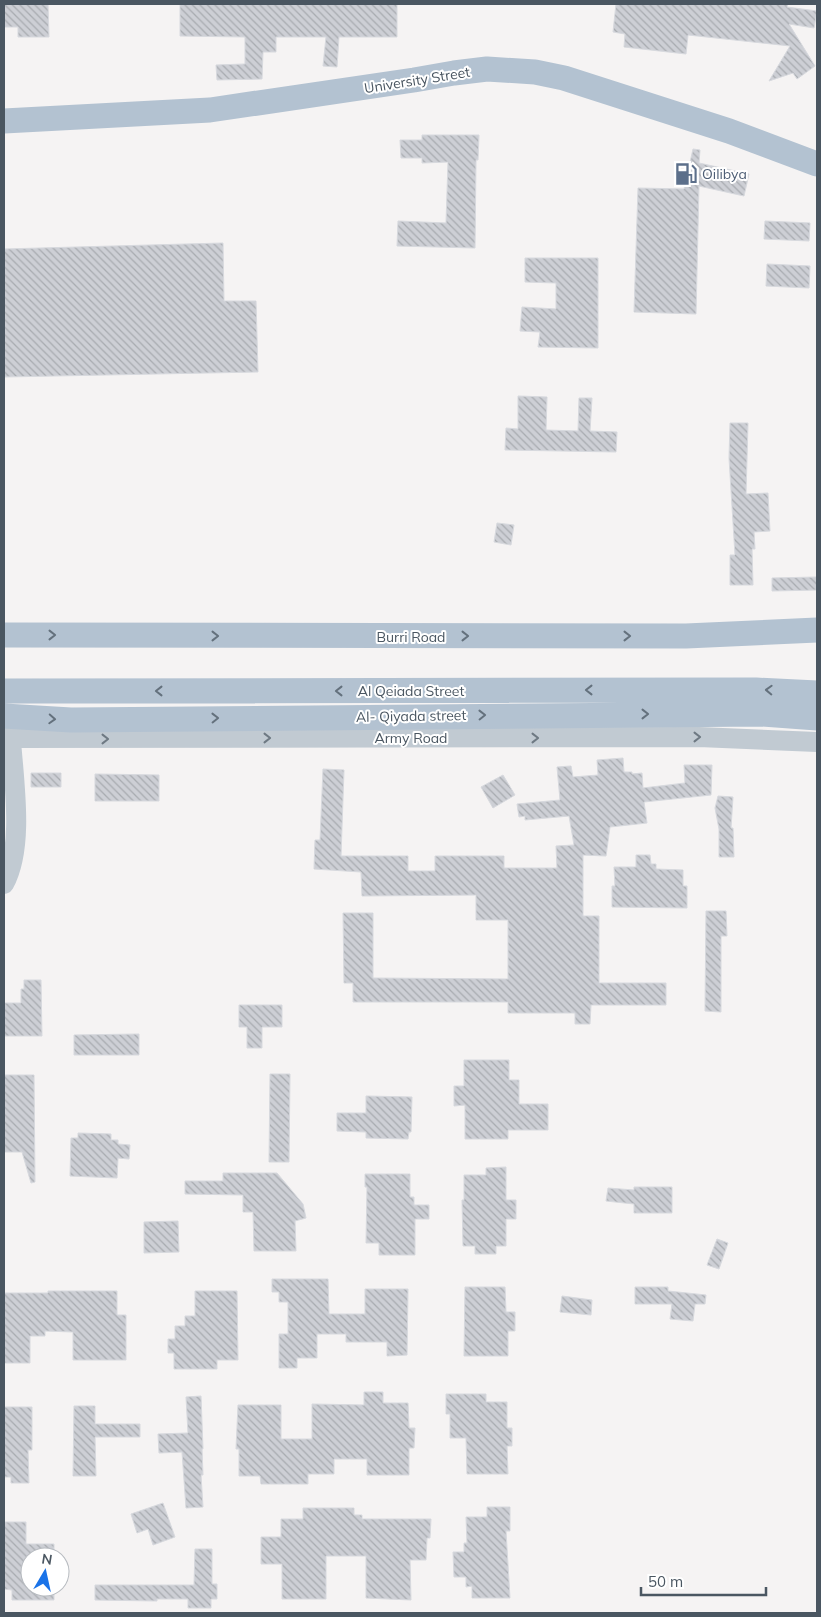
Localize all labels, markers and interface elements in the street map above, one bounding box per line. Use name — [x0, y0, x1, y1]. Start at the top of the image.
street label: University Street — [363, 63, 471, 97]
fuel station icon: Oilibya — [673, 161, 699, 187]
place label: Oilibya — [702, 165, 747, 183]
street label: Burri Road — [376, 628, 446, 646]
one-way arrow — [49, 630, 57, 640]
one-way arrow — [212, 631, 219, 641]
one-way arrow — [461, 631, 469, 642]
one-way arrow — [624, 631, 632, 641]
street label: Al Qeiada Street — [358, 682, 464, 700]
one-way arrow — [584, 685, 592, 695]
one-way arrow — [764, 685, 772, 696]
one-way arrow — [154, 686, 162, 696]
one-way arrow — [334, 686, 342, 696]
street label: Al- Qiyada street — [356, 706, 466, 726]
one-way arrow — [642, 709, 649, 719]
one-way arrow — [479, 710, 487, 720]
one-way arrow — [49, 713, 57, 724]
one-way arrow — [212, 713, 219, 723]
street label: Army Road — [374, 729, 448, 747]
one-way arrow — [694, 732, 702, 742]
one-way arrow — [264, 733, 272, 743]
one-way arrow — [532, 733, 539, 743]
one-way arrow — [102, 734, 109, 744]
north arrow — [20, 1547, 70, 1597]
text: N — [40, 1549, 54, 1569]
scale bar — [641, 1564, 766, 1596]
text: 50 m — [648, 1572, 683, 1591]

